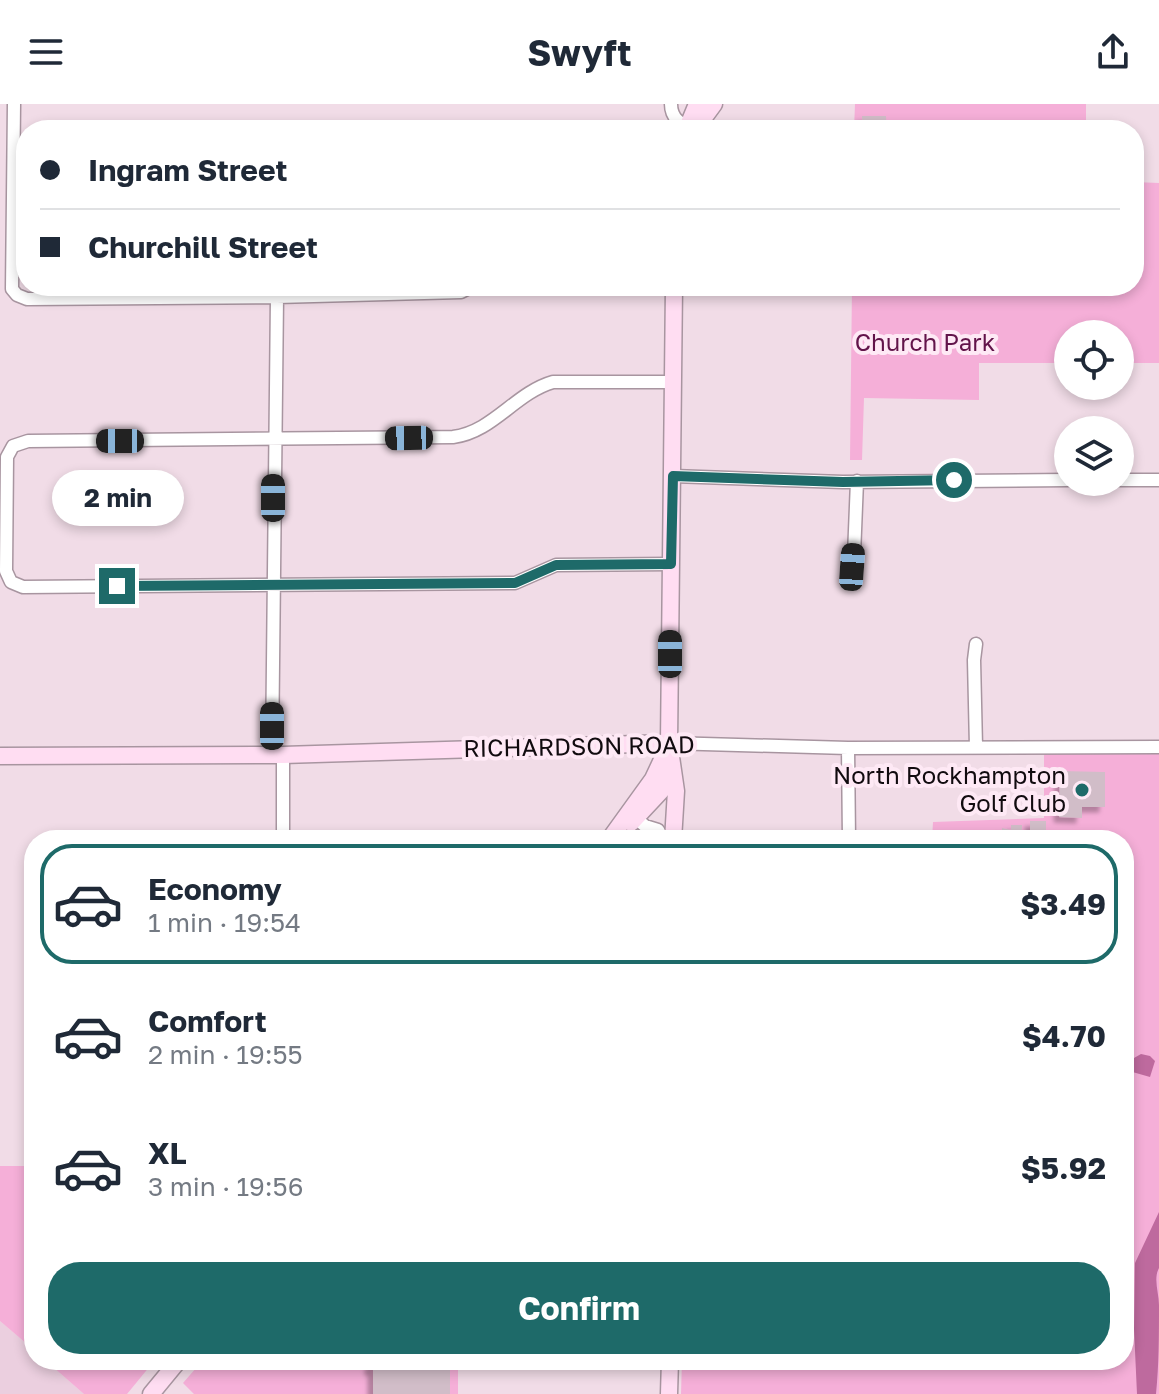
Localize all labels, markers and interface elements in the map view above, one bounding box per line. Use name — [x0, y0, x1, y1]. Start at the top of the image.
icon: menu — [24, 30, 68, 74]
icon: share — [1091, 30, 1135, 74]
text: Swyft — [527, 31, 632, 74]
text: Ingram Street — [88, 152, 288, 188]
text: Churchill Street — [88, 229, 318, 265]
map controls — [1054, 320, 1134, 496]
button: locate — [1054, 320, 1134, 400]
park label: Church Park — [855, 327, 995, 356]
button: layers — [1054, 416, 1134, 496]
car — [385, 426, 433, 450]
car — [96, 429, 144, 453]
route start — [936, 462, 972, 498]
callout: 2 min — [51, 470, 183, 526]
car — [261, 474, 285, 522]
text: 2 min — [84, 482, 152, 513]
car — [838, 542, 866, 592]
route end — [99, 568, 135, 604]
car — [658, 630, 682, 678]
car — [260, 702, 284, 750]
street label: RICHARDSON ROAD — [463, 729, 695, 762]
place label: North Rockhampton Golf Club — [833, 760, 1066, 817]
marker: North Rockhampton Golf Club — [1073, 781, 1091, 799]
icon: car — [52, 868, 124, 940]
text: Economy — [148, 871, 282, 907]
text: $3.49 — [1020, 886, 1106, 922]
text: 1 min · 19:54 — [148, 907, 301, 938]
icon: car — [52, 1000, 124, 1072]
text: Comfort — [148, 1003, 267, 1039]
text: $4.70 — [1022, 1018, 1106, 1054]
text: 2 min · 19:55 — [148, 1039, 303, 1070]
icon: car — [52, 1132, 124, 1204]
text: XL — [148, 1135, 187, 1171]
text: $5.92 — [1021, 1150, 1106, 1186]
text: 3 min · 19:56 — [148, 1171, 303, 1202]
button: Confirm — [48, 1262, 1110, 1354]

